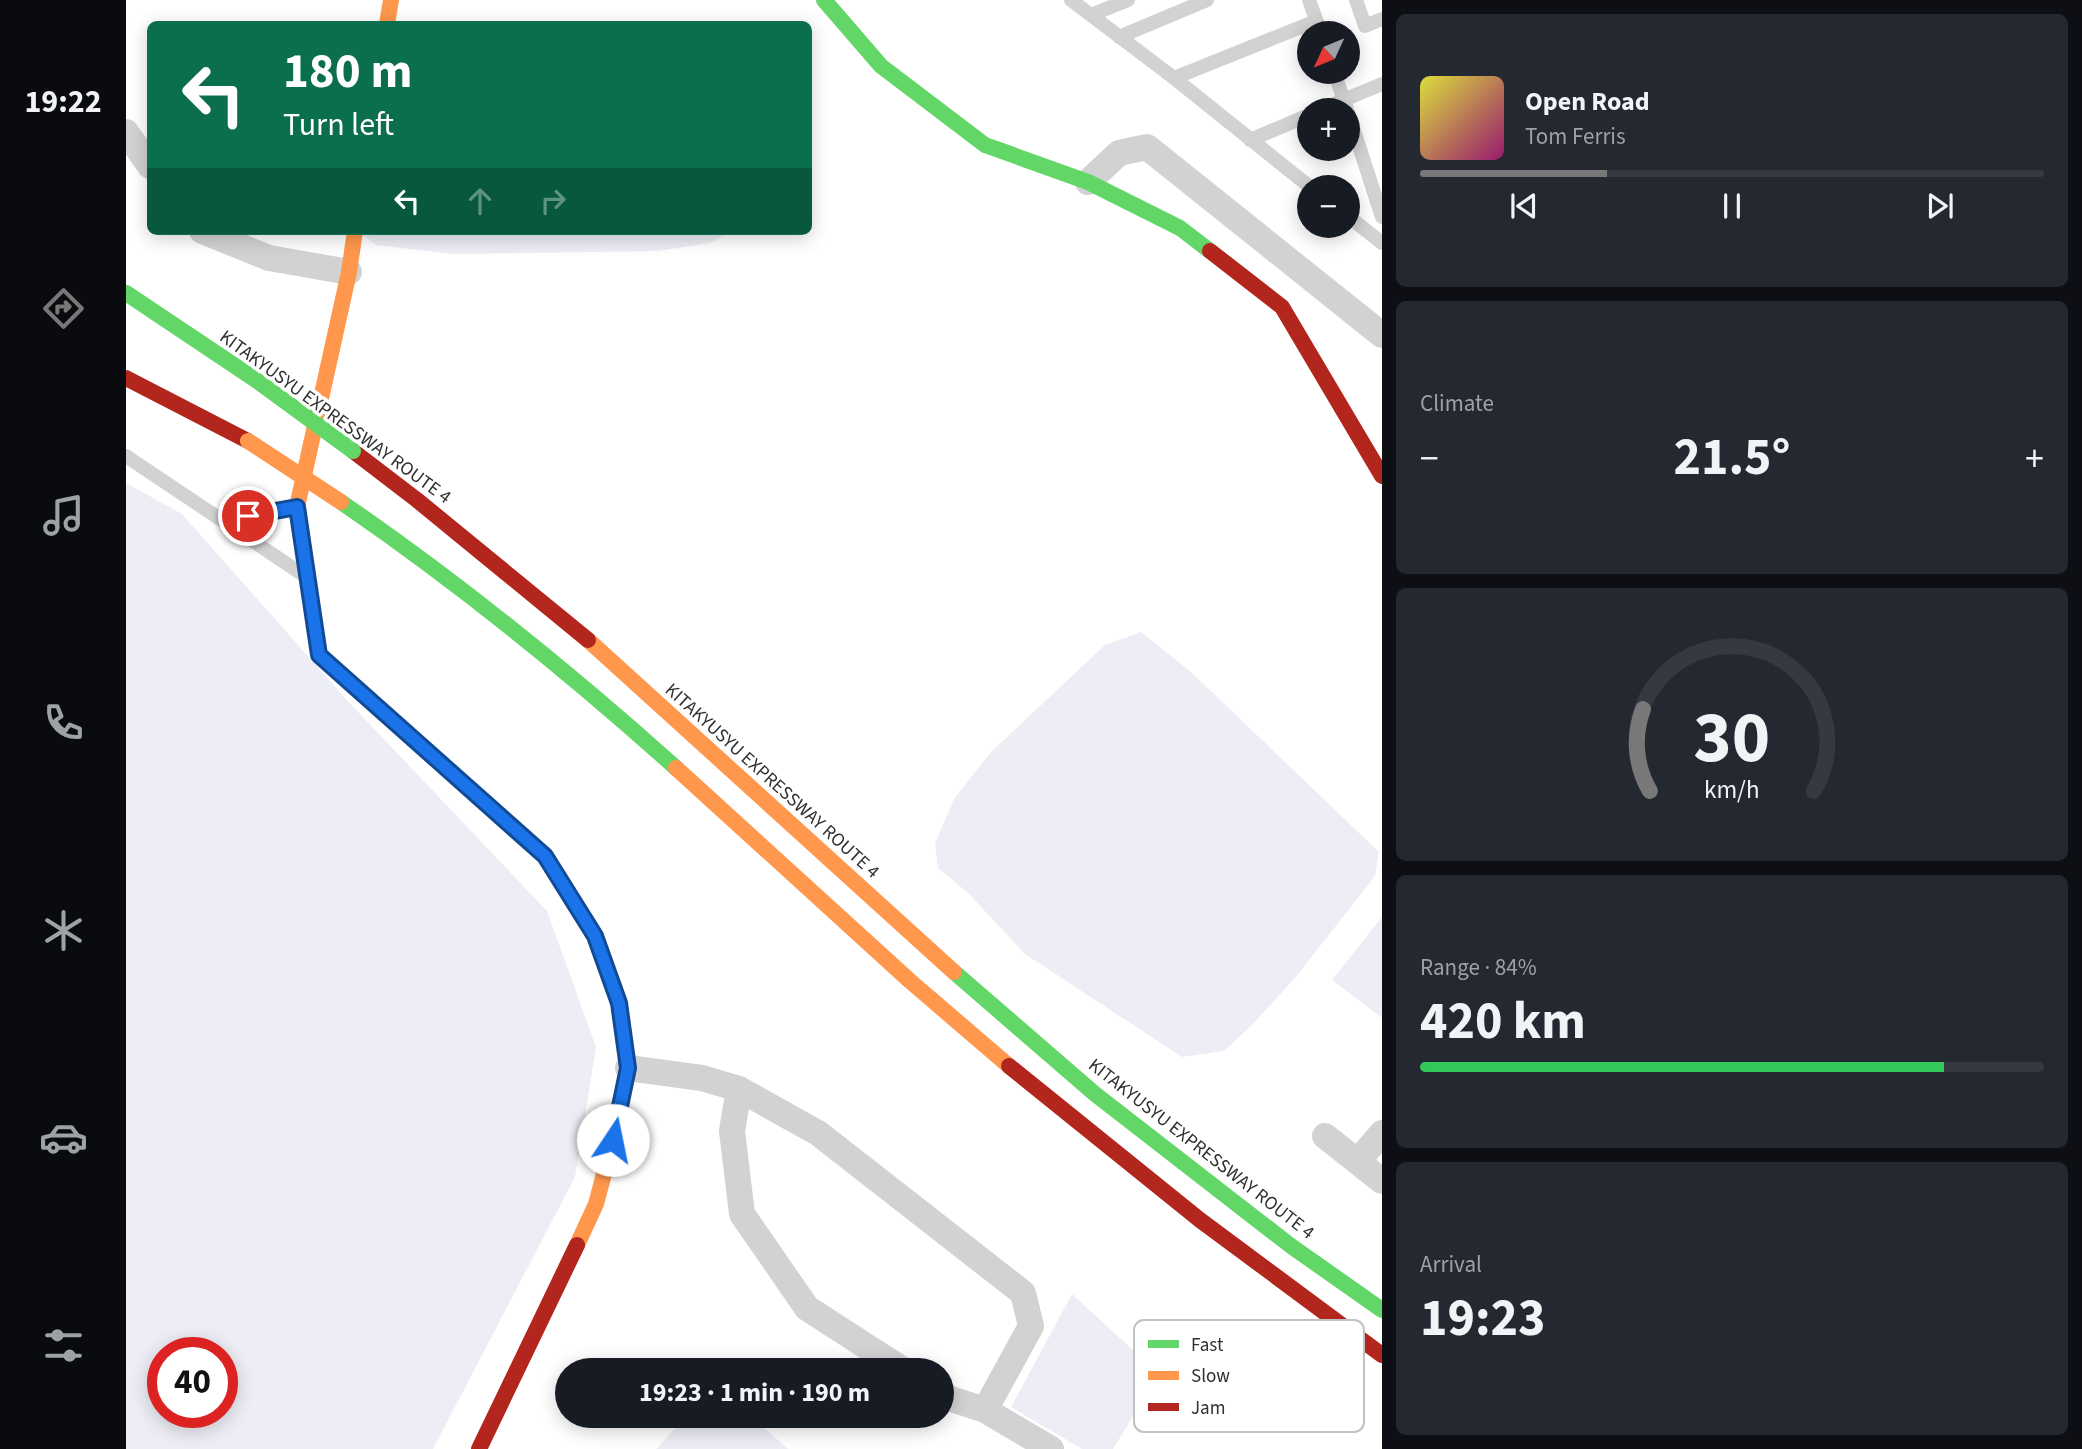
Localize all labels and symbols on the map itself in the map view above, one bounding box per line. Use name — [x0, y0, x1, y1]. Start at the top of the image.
north arrow — [1297, 21, 1360, 84]
street label: KITAKYUSYU EXPRESSWAY ROUTE 4 — [214, 324, 457, 511]
pin — [218, 486, 278, 546]
street label: KITAKYUSYU EXPRESSWAY ROUTE 4 — [659, 677, 885, 885]
street label: KITAKYUSYU EXPRESSWAY ROUTE 4 — [1082, 1052, 1320, 1246]
position arrow — [576, 1103, 650, 1177]
legend — [1134, 1320, 1364, 1432]
text: Fast — [1191, 1332, 1224, 1359]
speed limit sign: 40 — [147, 1337, 238, 1428]
text: Slow — [1191, 1363, 1230, 1390]
text: Jam — [1191, 1395, 1225, 1422]

